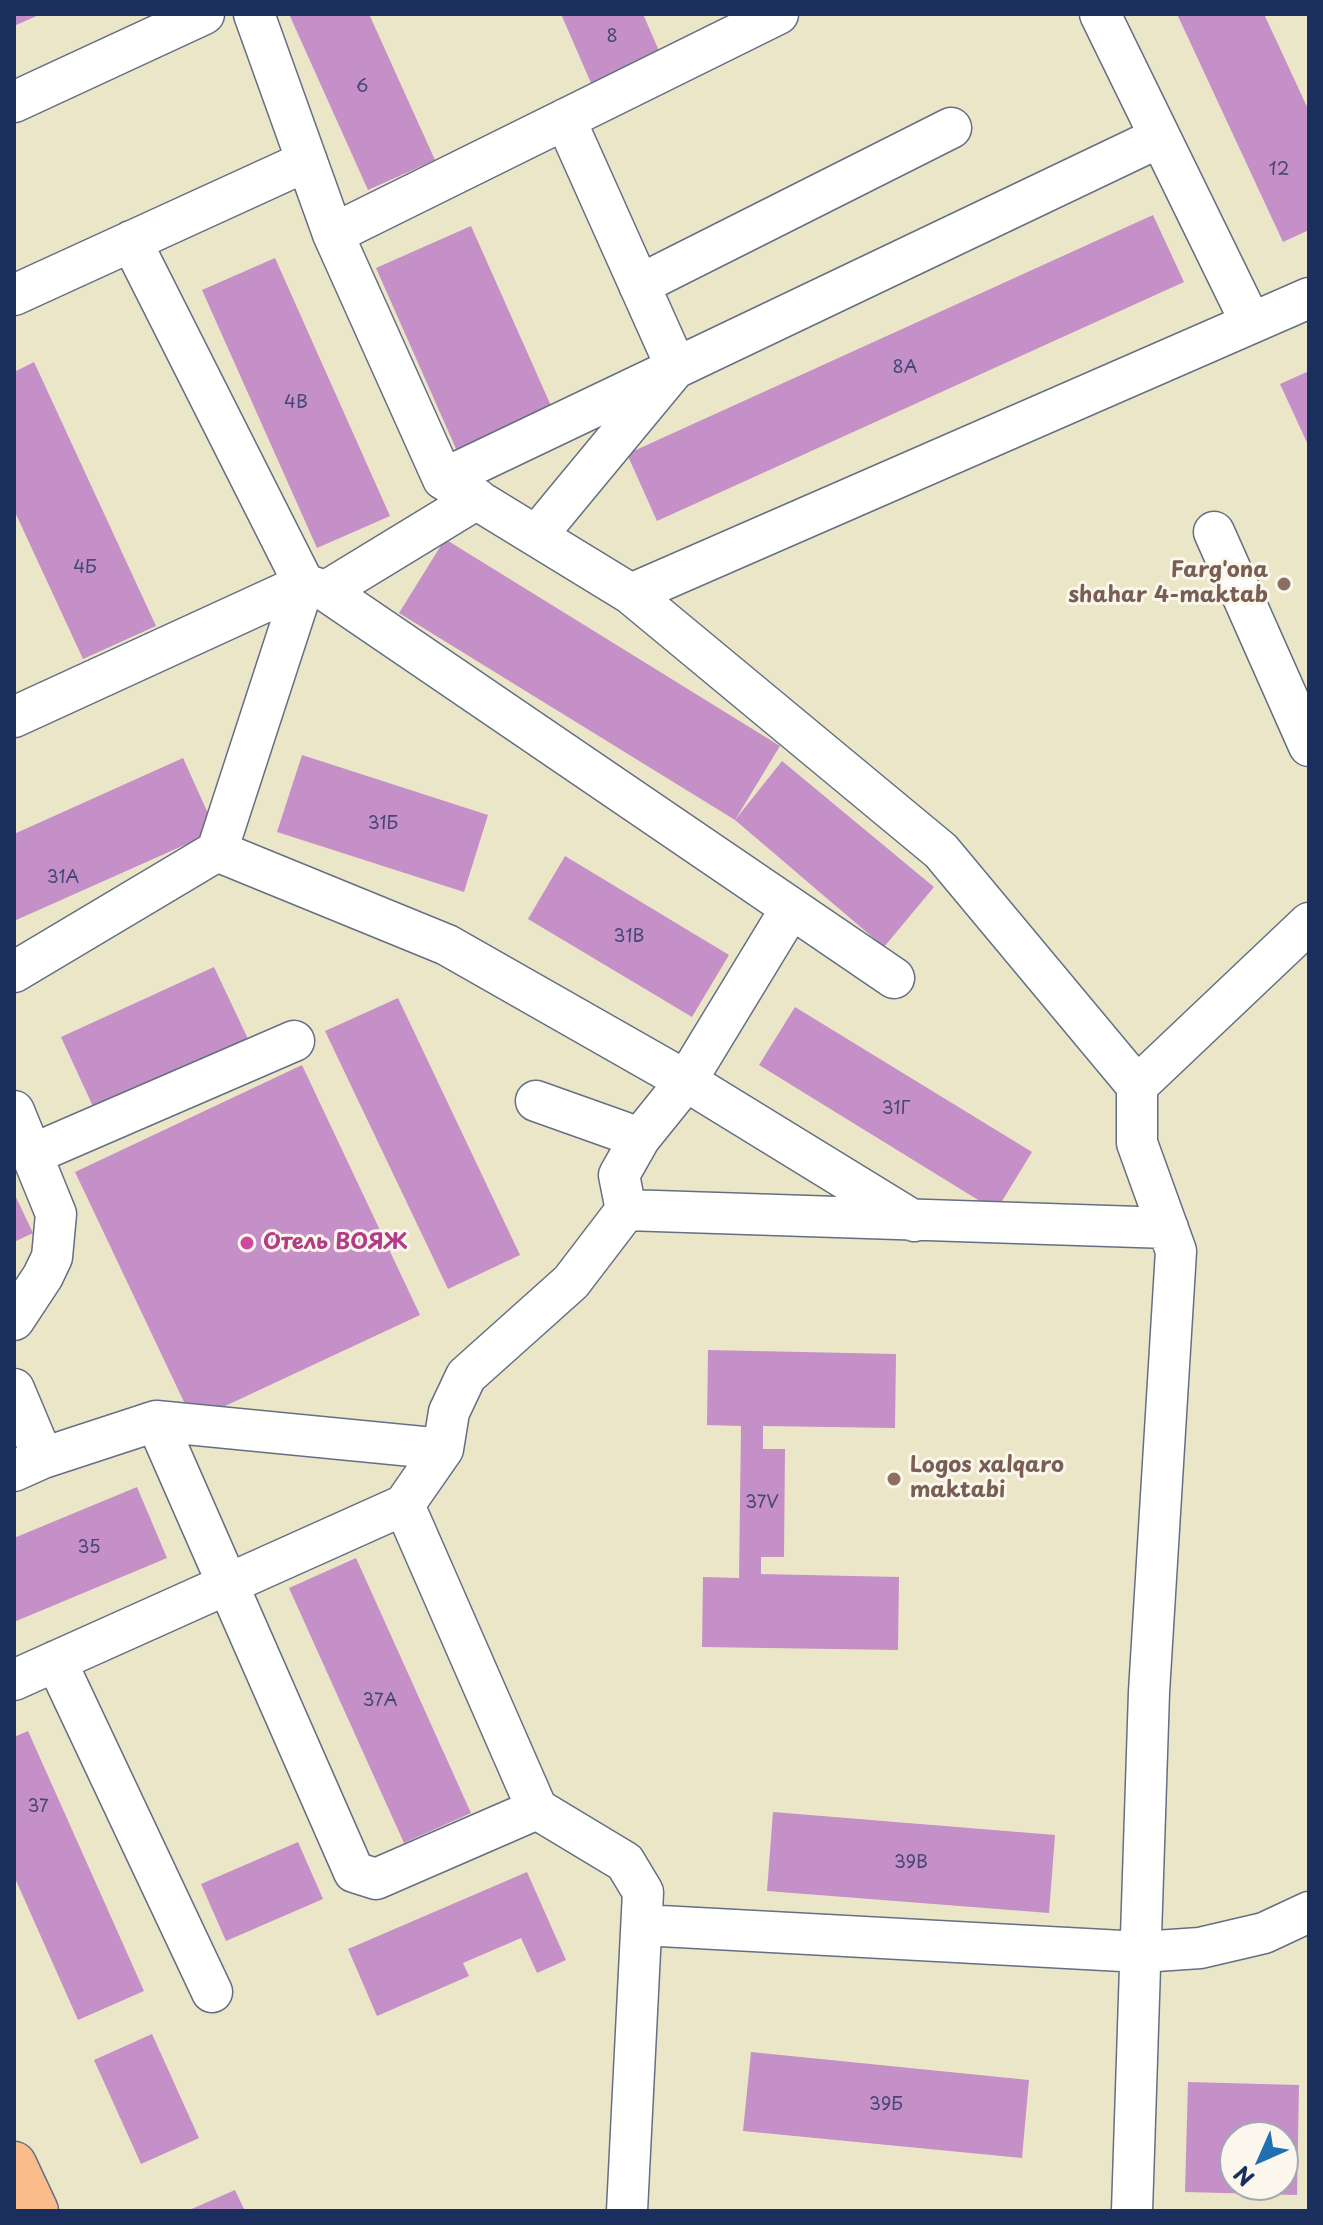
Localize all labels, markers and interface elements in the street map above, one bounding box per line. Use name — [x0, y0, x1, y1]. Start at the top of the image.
house number: 8 — [606, 26, 618, 48]
house number: 6 — [356, 76, 368, 98]
house number: 12 — [1269, 159, 1289, 181]
house number: 8А — [892, 357, 918, 379]
house number: 4В — [284, 392, 308, 414]
house number: 4Б — [73, 557, 97, 579]
place label: Farg'ona shahar 4-maktab — [1068, 558, 1268, 610]
marker: Farg'ona shahar 4-maktab — [1275, 575, 1293, 593]
house number: 31Б — [368, 813, 398, 835]
house number: 31А — [47, 867, 79, 889]
house number: 31В — [614, 926, 644, 948]
house number: 31Г — [882, 1098, 910, 1120]
place label: Отель ВОЯЖ — [263, 1230, 407, 1256]
marker: Отель ВОЯЖ — [238, 1234, 256, 1252]
place label: Logos xalqaro maktabi — [910, 1453, 1064, 1504]
marker: Logos xalqaro maktabi — [885, 1470, 903, 1488]
house number: 37V — [745, 1492, 779, 1514]
house number: 35 — [77, 1537, 101, 1559]
house number: 37А — [363, 1690, 397, 1712]
house number: 37 — [27, 1796, 49, 1818]
house number: 39В — [894, 1852, 928, 1874]
house number: 39Б — [869, 2094, 903, 2116]
north arrow — [1219, 2121, 1299, 2201]
text: N — [1225, 2159, 1261, 2195]

